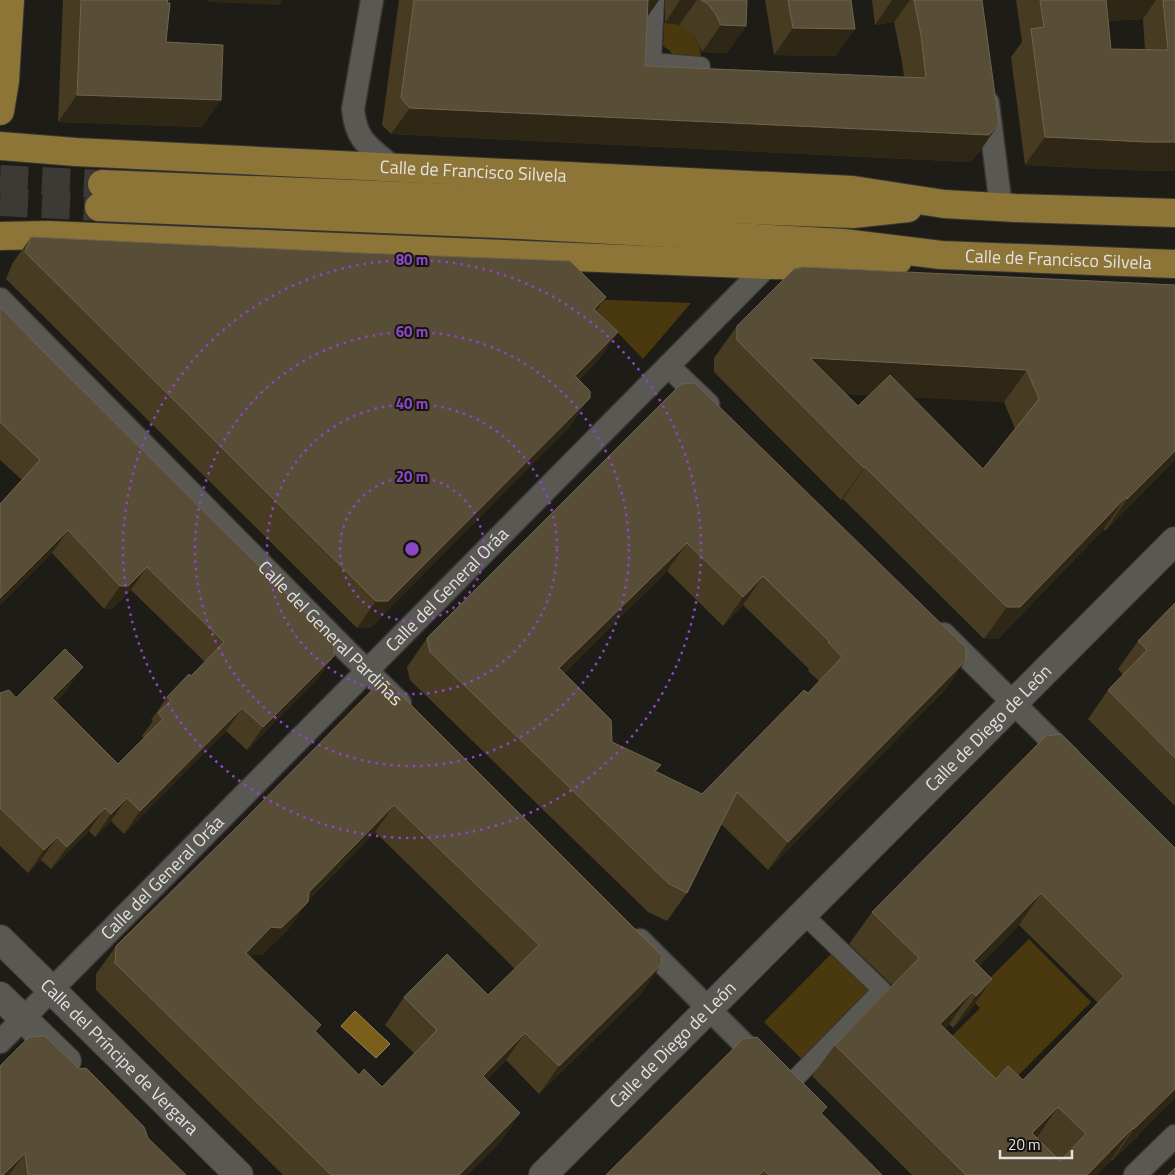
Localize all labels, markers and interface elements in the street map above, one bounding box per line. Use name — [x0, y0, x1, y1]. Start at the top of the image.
street label: Calle de Francisco Silvela — [379, 153, 567, 189]
street label: Calle de Francisco Silvela — [964, 242, 1152, 276]
text: 80 m — [396, 248, 428, 271]
text: 60 m — [396, 320, 428, 343]
text: 40 m — [396, 392, 428, 415]
text: 20 m — [396, 465, 428, 488]
street label: Calle del General Oráa — [379, 521, 515, 658]
centre of rings — [403, 540, 421, 558]
street label: Calle del General Pardiñas — [252, 554, 409, 712]
street label: Calle de Diego de León — [919, 658, 1058, 797]
street label: Calle del General Oráa — [94, 809, 230, 946]
street label: Calle del Príncipe de Vergara — [35, 972, 205, 1141]
street label: Calle de Diego de León — [603, 975, 742, 1114]
scale bar — [1000, 1128, 1072, 1160]
text: 20 m — [1008, 1133, 1041, 1156]

